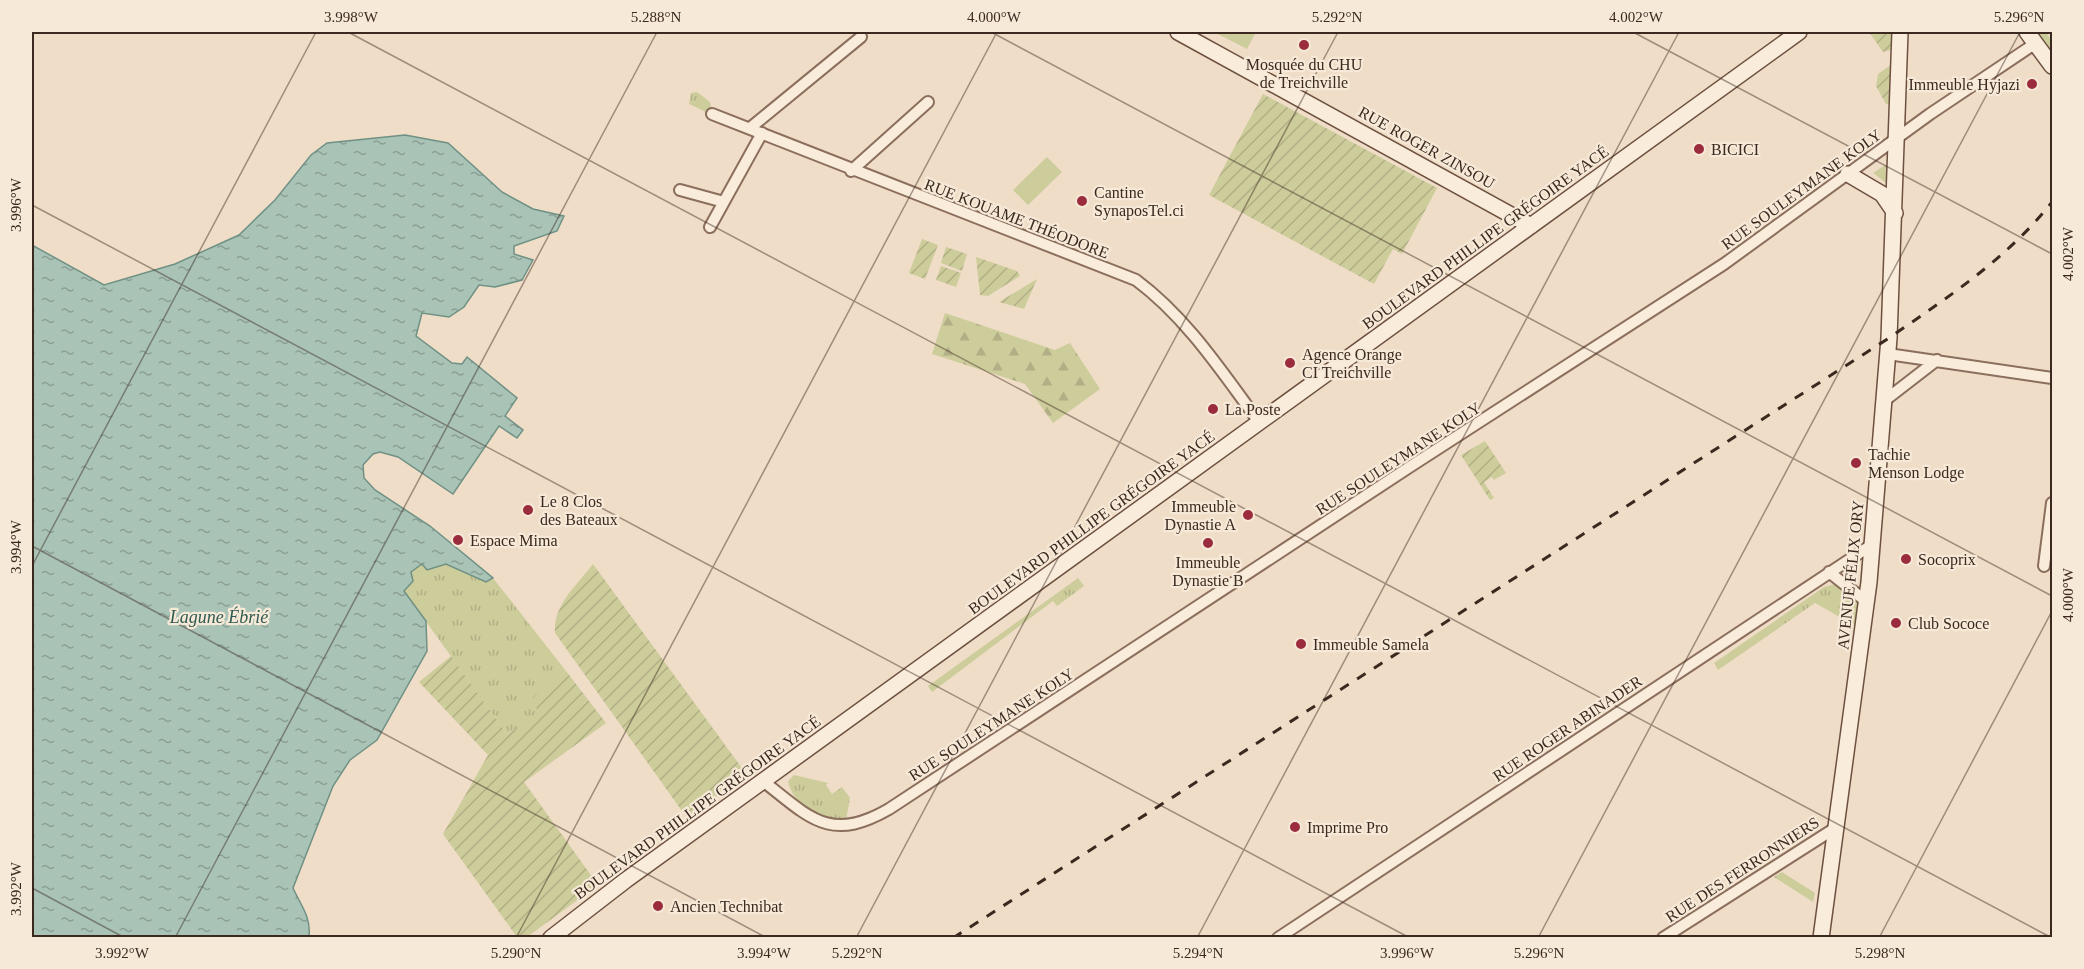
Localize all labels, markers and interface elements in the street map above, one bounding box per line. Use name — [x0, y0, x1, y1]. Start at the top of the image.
text: 3.998°W — [324, 9, 379, 25]
text: 5.288°N — [631, 9, 681, 25]
text: 4.000°W — [967, 9, 1022, 25]
text: 5.292°N — [1312, 9, 1362, 25]
text: 4.002°W — [1609, 9, 1664, 25]
text: 5.296°N — [1994, 9, 2044, 25]
marker: Mosquée du CHU de Treichville — [1297, 38, 1311, 52]
place label: Mosquée du CHU de Treichville — [1246, 56, 1363, 91]
place label: Immeuble Hyjazi — [1908, 76, 2021, 94]
marker: Immeuble Hyjazi — [2025, 77, 2039, 91]
street label: RUE ROGER ZINSOU — [1356, 103, 1498, 192]
street label: RUE SOULEYMANE KOLY — [1718, 126, 1885, 253]
place label: BICICI — [1711, 141, 1759, 158]
street label: BOULEVARD PHILLIPE GRÉGOIRE YACÉ — [1358, 142, 1612, 332]
marker: BICICI — [1692, 142, 1706, 156]
street label: RUE KOUAME THÉODORE — [922, 174, 1112, 262]
text: 3.996°W — [8, 177, 24, 232]
place label: Cantine SynaposTel.ci — [1094, 184, 1185, 220]
marker: Cantine SynaposTel.ci — [1075, 194, 1089, 208]
text: 4.002°W — [2060, 226, 2076, 281]
place label: Agence Orange CI Treichville — [1302, 346, 1402, 381]
marker: Agence Orange CI Treichville — [1283, 356, 1297, 370]
street label: RUE SOULEYMANE KOLY — [1313, 398, 1484, 518]
place label: La Poste — [1225, 401, 1281, 418]
marker: La Poste — [1206, 402, 1220, 416]
street label: BOULEVARD PHILLIPE GRÉGOIRE YACÉ — [964, 427, 1218, 617]
place label: Tachie Menson Lodge — [1868, 446, 1964, 482]
marker: Tachie Menson Lodge — [1849, 456, 1863, 470]
place label: Le 8 Clos des Bateaux — [540, 493, 618, 528]
place label: Immeuble Dynastie A — [1164, 498, 1236, 534]
street label: AVENUE FÉLIX ORY — [1833, 499, 1867, 650]
marker: Le 8 Clos des Bateaux — [521, 503, 535, 517]
marker: Immeuble Dynastie A — [1241, 508, 1255, 522]
text: 3.994°W — [8, 519, 24, 574]
place label: Espace Mima — [470, 532, 558, 550]
marker: Espace Mima — [451, 533, 465, 547]
marker: Immeuble Dynastie B — [1201, 536, 1215, 550]
place label: Socoprix — [1918, 551, 1976, 569]
marker: Socoprix — [1899, 552, 1913, 566]
place label: Immeuble Dynastie B — [1172, 554, 1244, 590]
text: 4.000°W — [2060, 567, 2076, 622]
water label: Lagune Ébrié — [169, 606, 269, 627]
place label: Club Sococe — [1908, 615, 1989, 632]
marker: Club Sococe — [1889, 616, 1903, 630]
place label: Immeuble Samela — [1313, 636, 1429, 653]
marker: Immeuble Samela — [1294, 637, 1308, 651]
street label: RUE SOULEYMANE KOLY — [906, 664, 1077, 784]
street label: RUE ROGER ABINADER — [1490, 672, 1645, 785]
street label: BOULEVARD PHILLIPE GRÉGOIRE YACÉ — [570, 712, 824, 902]
street label: RUE DES FERRONNIERS — [1662, 813, 1822, 925]
place label: Imprime Pro — [1307, 819, 1388, 837]
marker: Imprime Pro — [1288, 820, 1302, 834]
text: 3.992°W — [8, 861, 24, 916]
place label: Ancien Technibat — [670, 898, 783, 915]
marker: Ancien Technibat — [651, 899, 665, 913]
text: 3.992°W — [95, 945, 150, 961]
text: 5.290°N — [491, 945, 541, 961]
text: 3.994°W — [737, 945, 792, 961]
text: 5.292°N — [832, 945, 882, 961]
text: 5.294°N — [1173, 945, 1223, 961]
text: 3.996°W — [1380, 945, 1435, 961]
text: 5.296°N — [1514, 945, 1564, 961]
text: 5.298°N — [1855, 945, 1905, 961]

